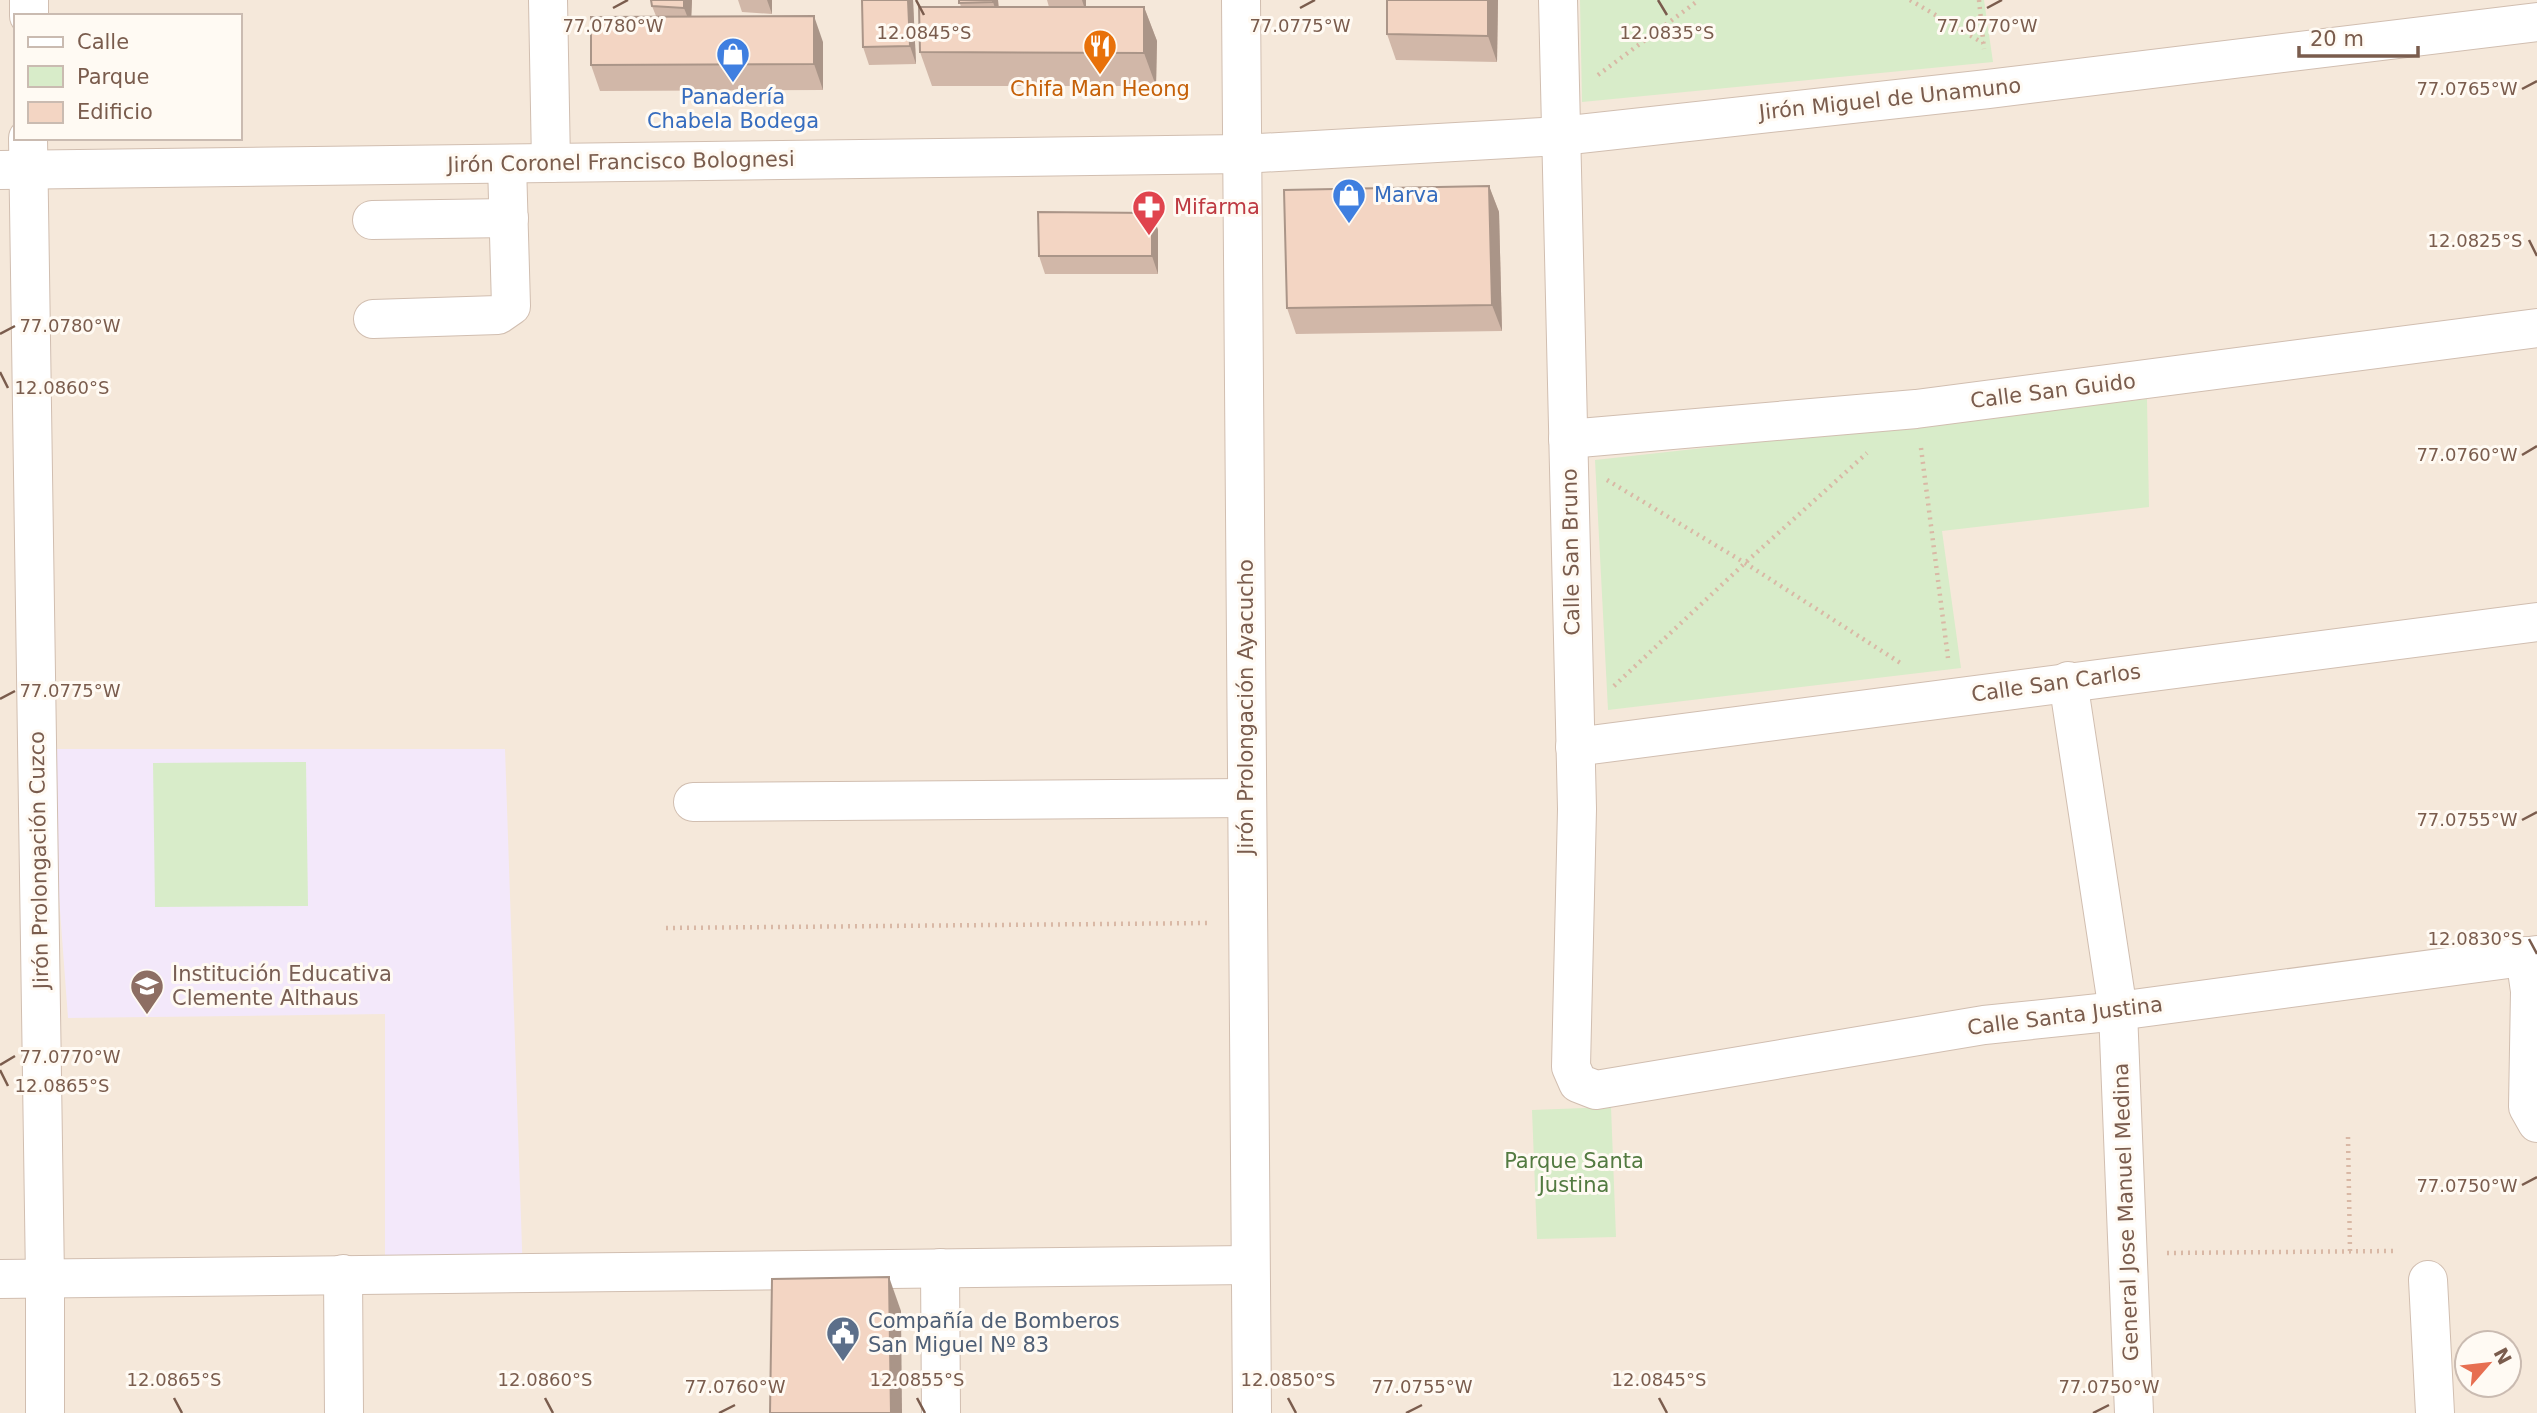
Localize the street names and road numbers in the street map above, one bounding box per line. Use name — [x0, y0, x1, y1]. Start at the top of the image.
street label: Jirón Miguel de Unamuno — [1756, 73, 2022, 125]
street label: Jirón Coronel Francisco Bolognesi — [445, 147, 795, 177]
street label: Calle San Guido — [1969, 369, 2137, 413]
street label: Calle San Bruno — [1558, 468, 1584, 636]
street label: Jirón Prolongación Ayacucho — [1234, 559, 1258, 857]
street label: Calle San Carlos — [1970, 659, 2142, 707]
street label: Jirón Prolongación Cuzco — [25, 731, 53, 991]
street label: Calle Santa Justina — [1966, 992, 2164, 1040]
street label: General Jose Manuel Medina — [2109, 1062, 2143, 1362]

